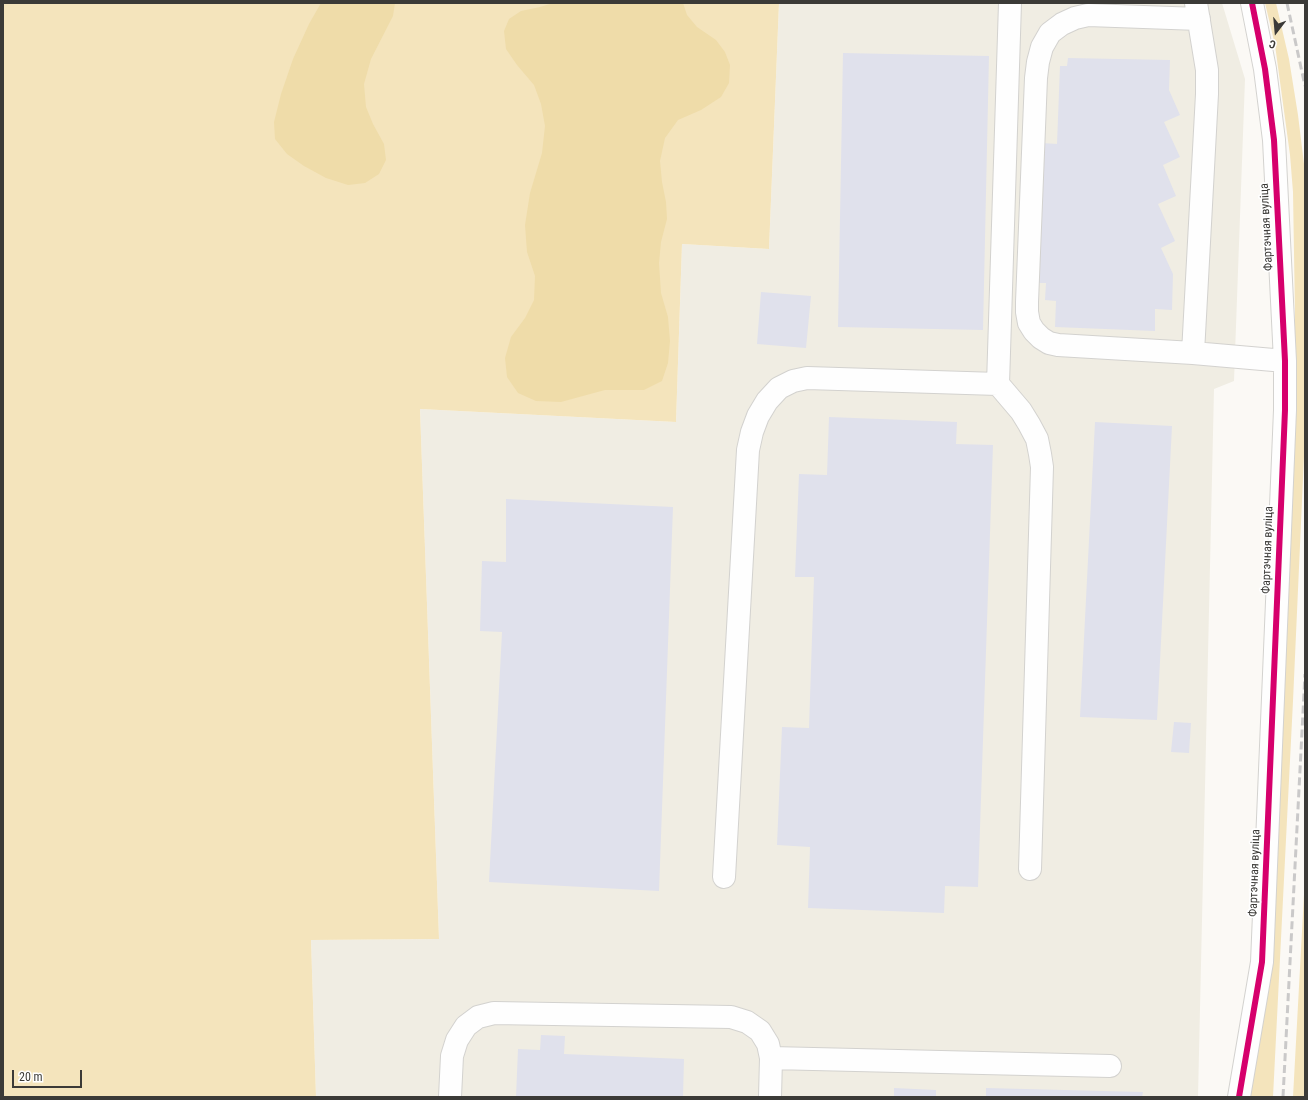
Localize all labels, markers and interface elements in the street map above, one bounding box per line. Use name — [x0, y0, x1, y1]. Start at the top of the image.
north arrow — [1256, 12, 1296, 52]
text: С — [1268, 37, 1277, 51]
street label: Фартэчная вуліца — [1258, 183, 1276, 271]
street label: Фартэчная вуліца — [1259, 506, 1277, 594]
street label: Фартэчная вуліца — [1246, 829, 1264, 917]
scale bar — [14, 1062, 84, 1088]
text: 20 m — [19, 1070, 43, 1084]

